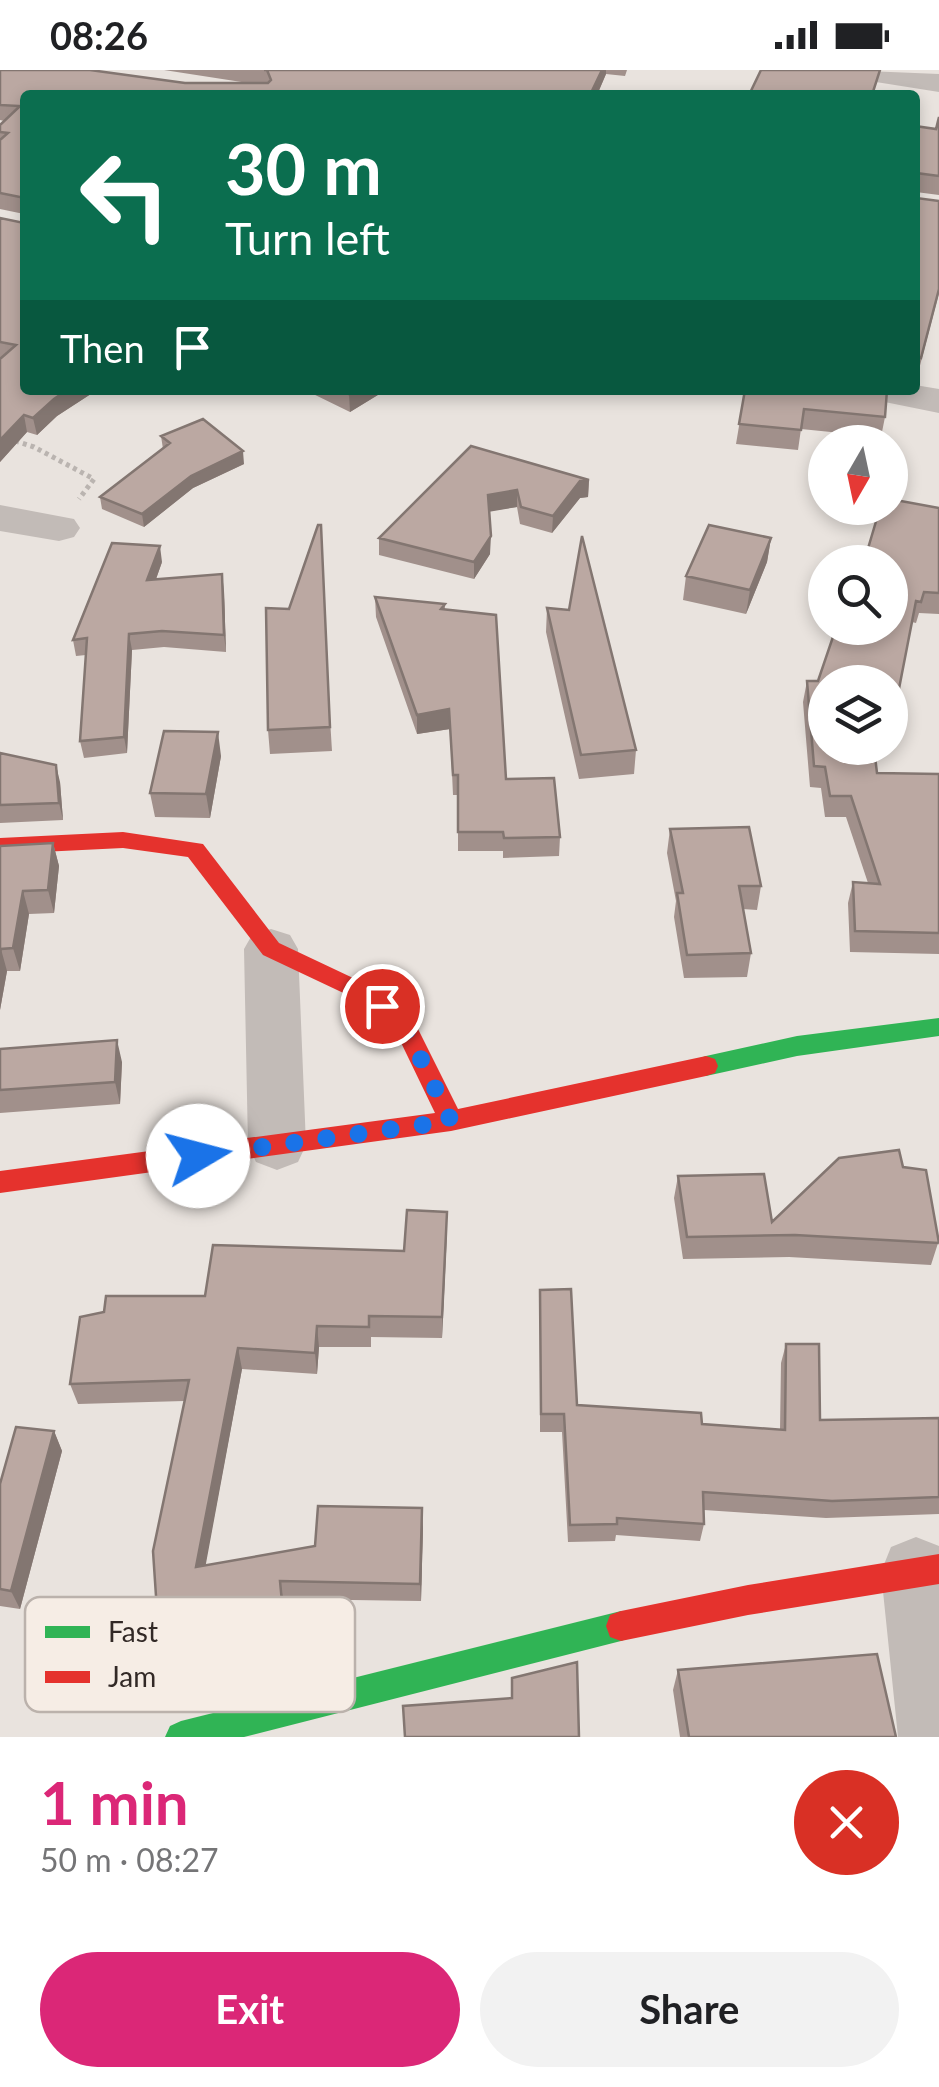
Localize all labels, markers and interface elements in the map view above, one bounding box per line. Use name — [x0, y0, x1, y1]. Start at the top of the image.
text: 08:26 — [50, 12, 148, 58]
text: 30 m — [225, 126, 382, 210]
icon: left — [60, 130, 190, 260]
text: Turn left — [225, 211, 390, 265]
icon: arrive — [165, 320, 220, 375]
text: Then — [60, 325, 145, 371]
north arrow — [808, 425, 908, 525]
map controls — [808, 425, 908, 765]
button: search — [808, 545, 908, 645]
button: layers — [808, 665, 908, 765]
pin — [340, 964, 425, 1049]
icon: arrive — [355, 979, 410, 1034]
position arrow — [146, 1104, 250, 1208]
legend — [25, 1597, 355, 1712]
text: Fast — [108, 1614, 158, 1648]
text: Jam — [108, 1659, 156, 1693]
text: 1 min — [40, 1766, 189, 1838]
button: close — [794, 1770, 899, 1875]
text: 50 m · 08:27 — [40, 1840, 219, 1879]
button: Exit — [40, 1952, 460, 2067]
button: Share — [480, 1952, 899, 2067]

